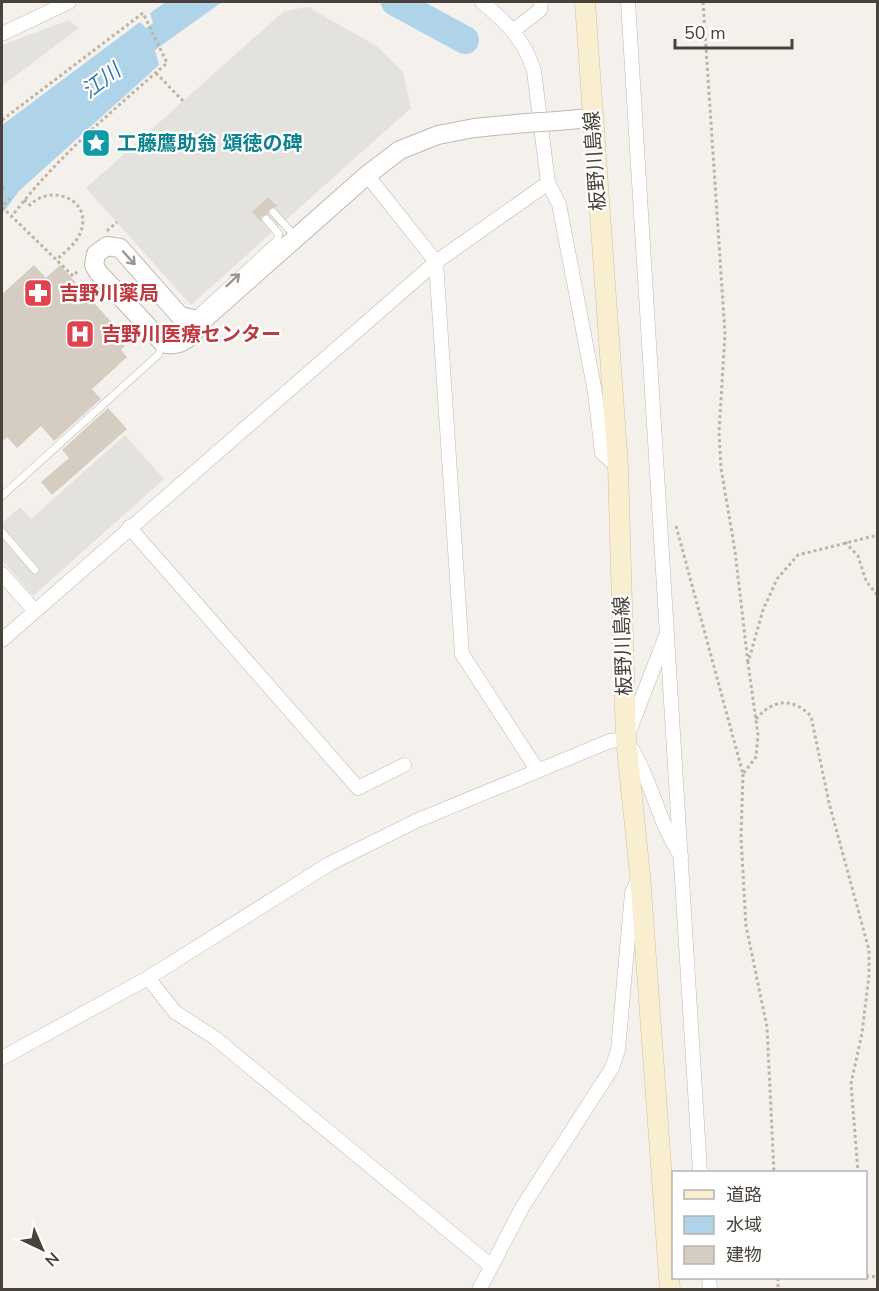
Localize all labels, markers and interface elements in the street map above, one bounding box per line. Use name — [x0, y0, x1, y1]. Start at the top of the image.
scale bar — [675, 12, 792, 50]
text: 50 m — [684, 21, 726, 45]
water label: 江川 — [76, 56, 128, 105]
street label: 板野川島線 — [578, 110, 612, 212]
place icon: 工藤鷹助翁 頌徳の碑 — [80, 127, 112, 159]
place label: 工藤鷹助翁 頌徳の碑 — [117, 130, 302, 157]
one-way arrow — [122, 250, 136, 265]
one-way arrow — [225, 273, 240, 287]
pharmacy icon: 吉野川薬局 — [22, 277, 54, 309]
place label: 吉野川薬局 — [59, 280, 159, 307]
hospital icon: 吉野川医療センター — [64, 318, 96, 350]
place label: 吉野川医療センター — [101, 321, 281, 348]
street label: 板野川島線 — [608, 596, 638, 696]
legend — [672, 1171, 867, 1279]
text: 道路 — [726, 1183, 762, 1207]
text: 水域 — [726, 1213, 762, 1237]
north arrow — [12, 1219, 72, 1279]
text: 建物 — [726, 1243, 762, 1267]
text: N — [40, 1247, 64, 1271]

